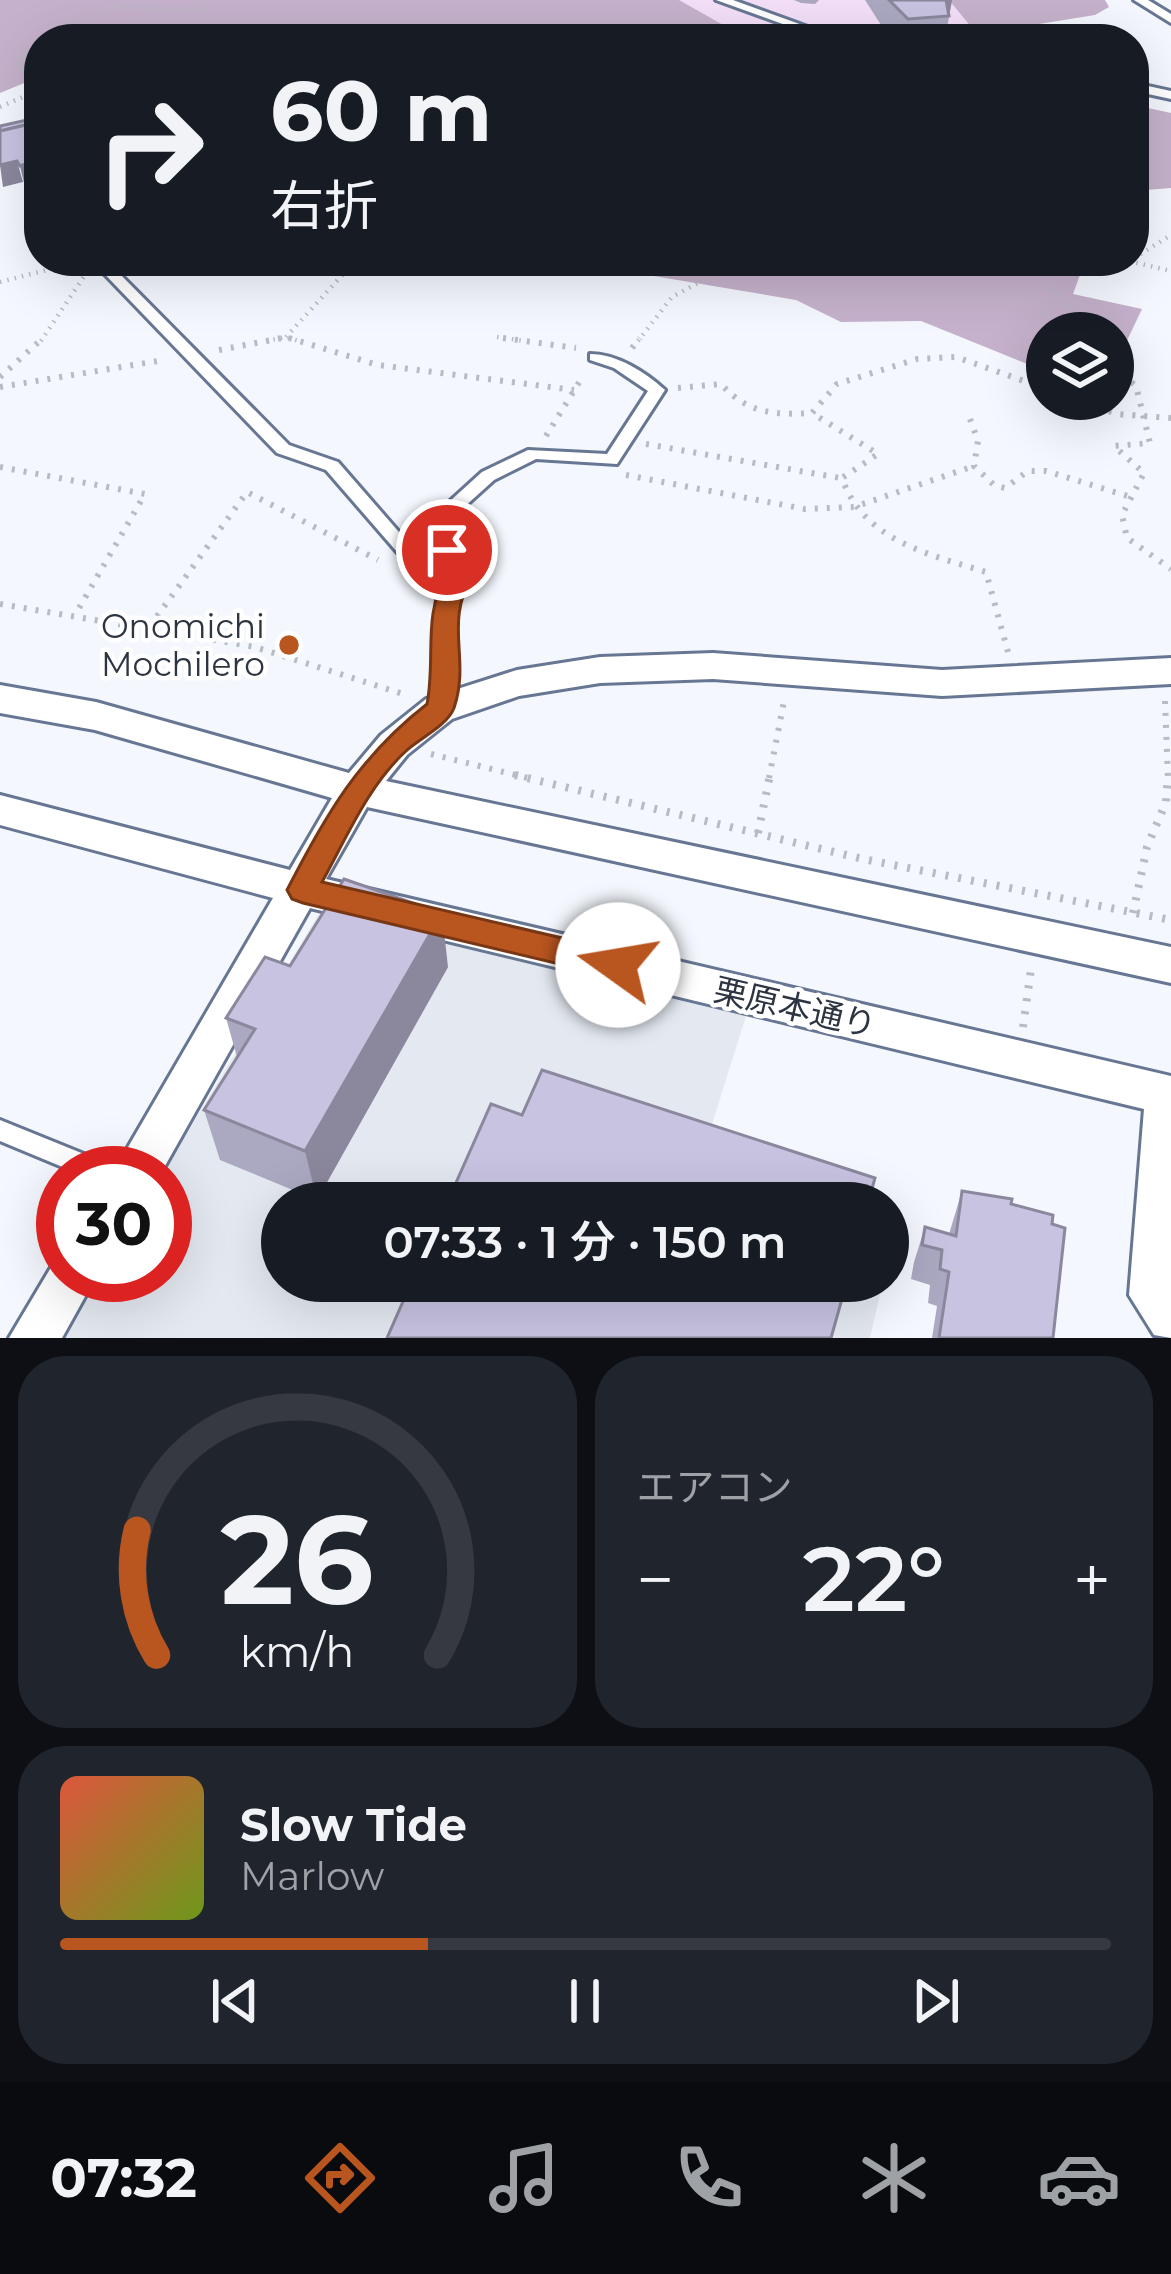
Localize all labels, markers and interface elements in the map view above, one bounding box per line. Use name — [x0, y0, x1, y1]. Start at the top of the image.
text: 60 m — [270, 60, 492, 162]
icon: right — [72, 72, 228, 228]
text: 右折 — [270, 173, 378, 239]
map controls — [1026, 312, 1134, 420]
button: layers — [1026, 312, 1134, 420]
pin — [396, 499, 498, 601]
icon: arrive — [414, 517, 480, 583]
place label: Onomichi Mochilero — [101, 606, 265, 684]
marker: Onomichi Mochilero — [276, 632, 302, 658]
position arrow — [555, 902, 681, 1028]
street label: 栗原本通り — [710, 969, 880, 1045]
speed limit sign: 30 — [36, 1146, 192, 1302]
text: 07:33 · 1 分 · 150 m — [384, 1214, 786, 1269]
text: エアコン — [637, 1463, 793, 1511]
text: 26 — [221, 1483, 374, 1635]
text: 22° — [803, 1524, 945, 1634]
text: − — [637, 1539, 674, 1620]
text: + — [1073, 1539, 1111, 1620]
text: km/h — [240, 1625, 354, 1678]
text: Slow Tide — [240, 1797, 467, 1852]
text: Marlow — [240, 1852, 384, 1900]
icon: previous — [202, 1968, 268, 2034]
icon: pause — [552, 1968, 618, 2034]
icon: next — [903, 1968, 969, 2034]
icon: directions — [298, 2136, 382, 2220]
icon: music — [482, 2136, 566, 2220]
icon: phone — [667, 2136, 751, 2220]
icon: climate — [852, 2136, 936, 2220]
icon: car — [1037, 2136, 1121, 2220]
text: 07:32 — [50, 2145, 197, 2211]

